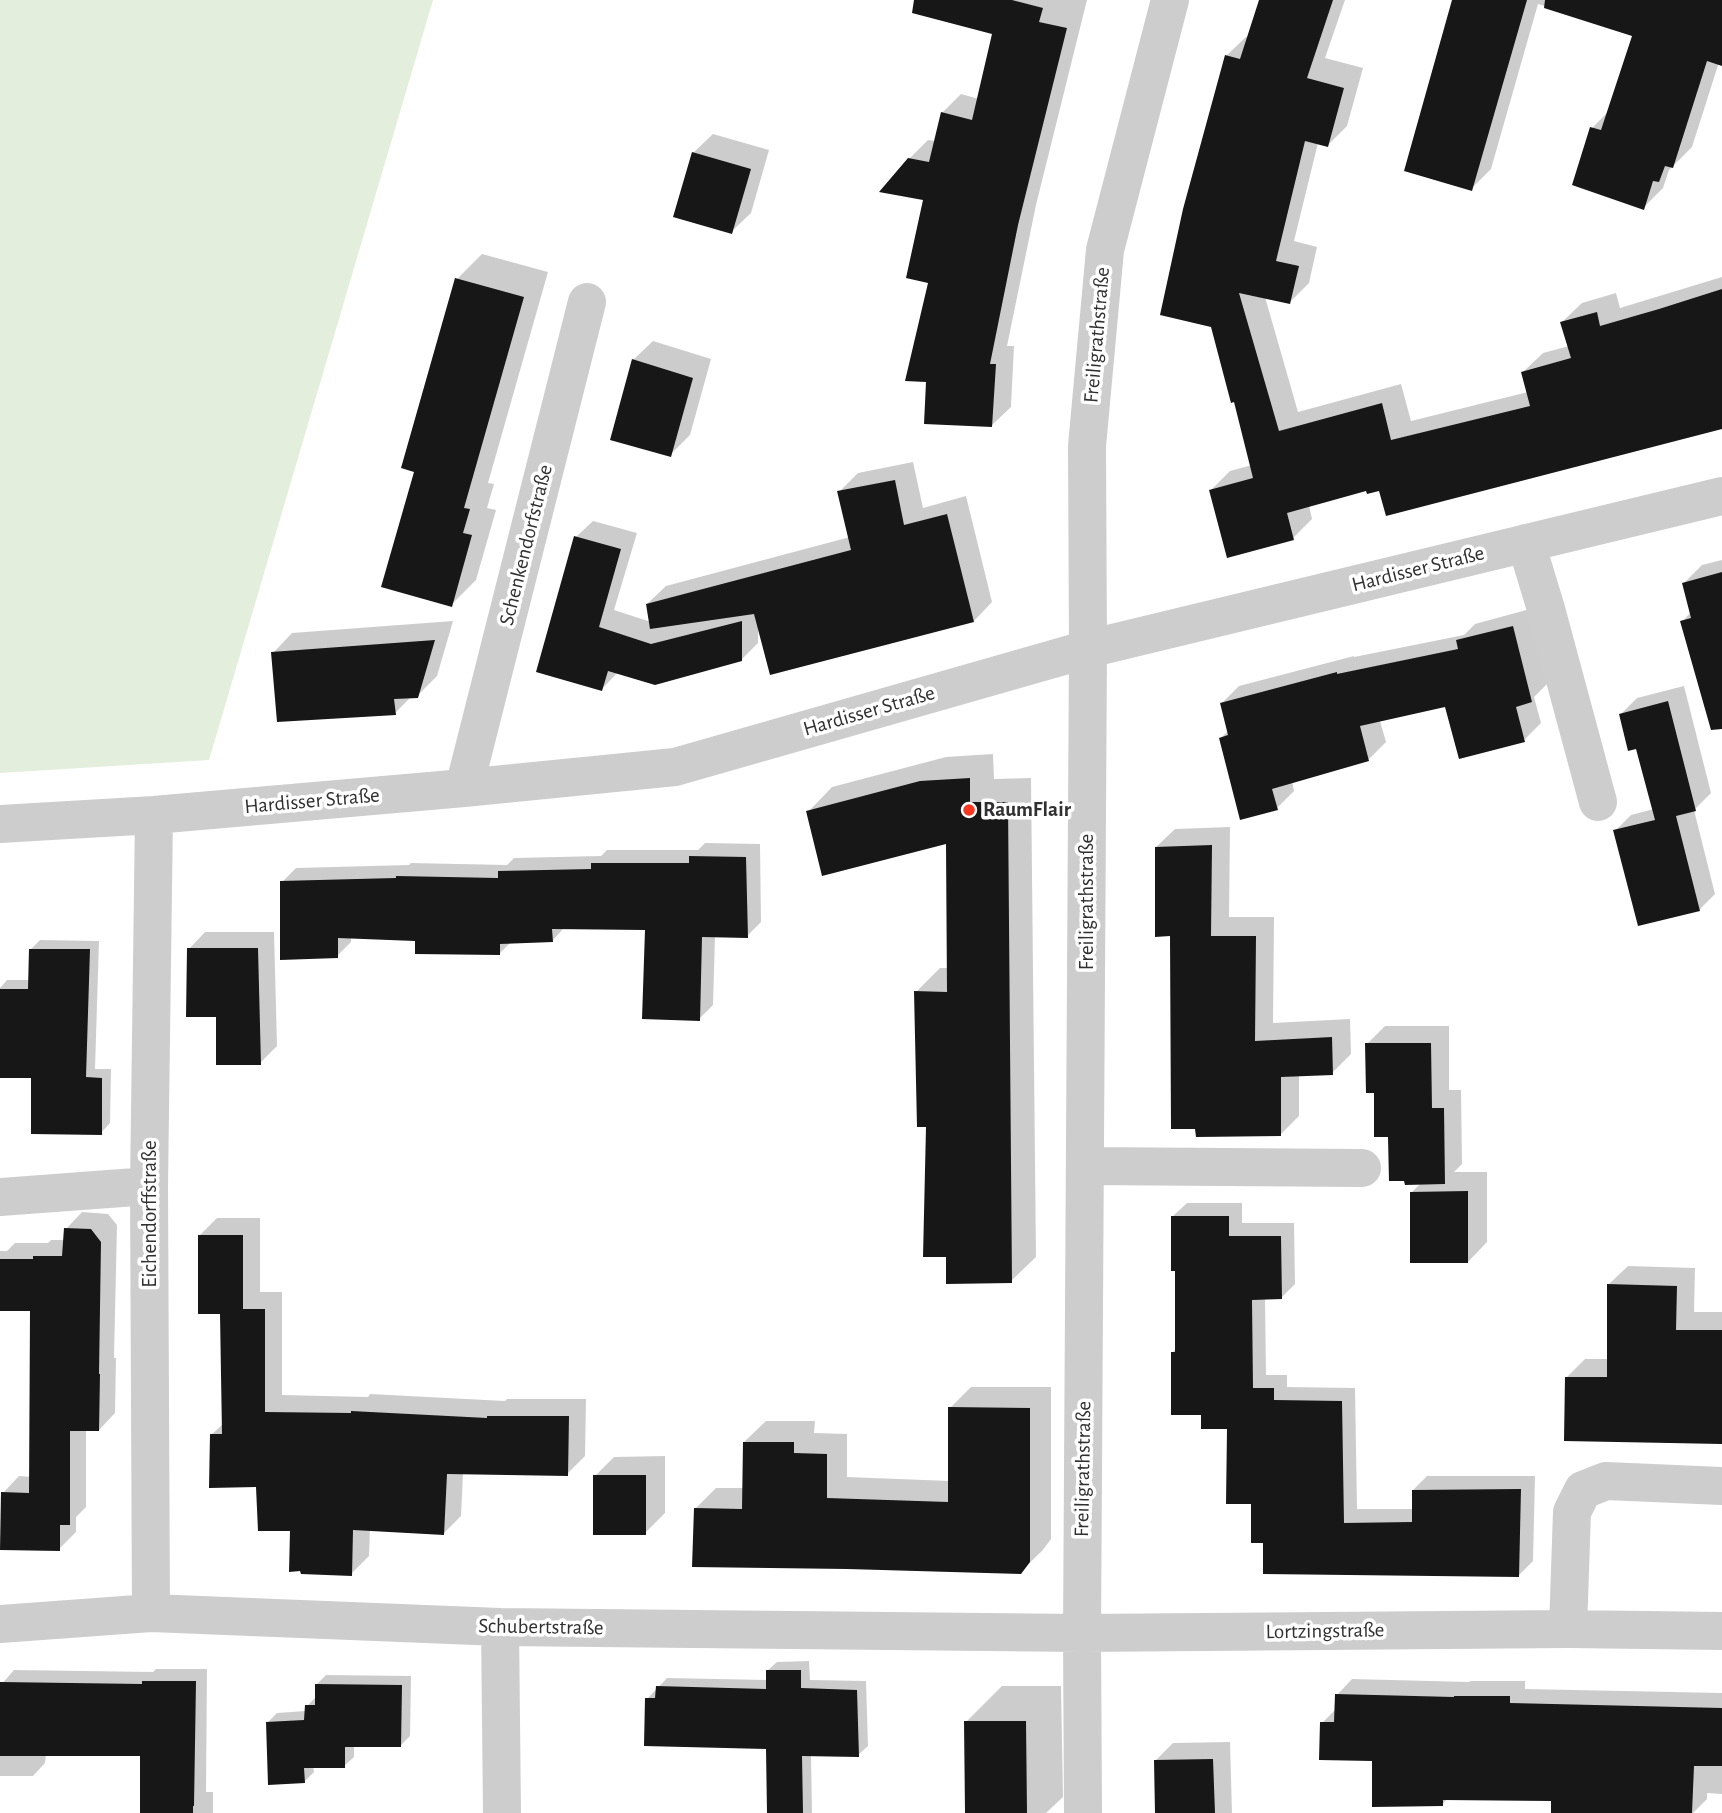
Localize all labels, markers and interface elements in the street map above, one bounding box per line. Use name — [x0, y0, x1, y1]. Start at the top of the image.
street label: Freiligrathstraße — [1079, 266, 1115, 404]
street label: Schenkendorfstraße — [494, 462, 558, 628]
street label: Hardisser Straße — [1349, 540, 1487, 598]
street label: Hardisser Straße — [800, 680, 938, 742]
street label: Hardisser Straße — [243, 783, 381, 819]
place label: RaumFlair — [983, 797, 1071, 823]
marker: RaumFlair — [961, 802, 977, 818]
street label: Freiligrathstraße — [1074, 834, 1100, 970]
street label: Eichendorffstraße — [137, 1140, 163, 1288]
street label: Freiligrathstraße — [1069, 1401, 1097, 1537]
street label: Schubertstraße — [478, 1613, 604, 1641]
street label: Lortzingstraße — [1265, 1617, 1385, 1645]

